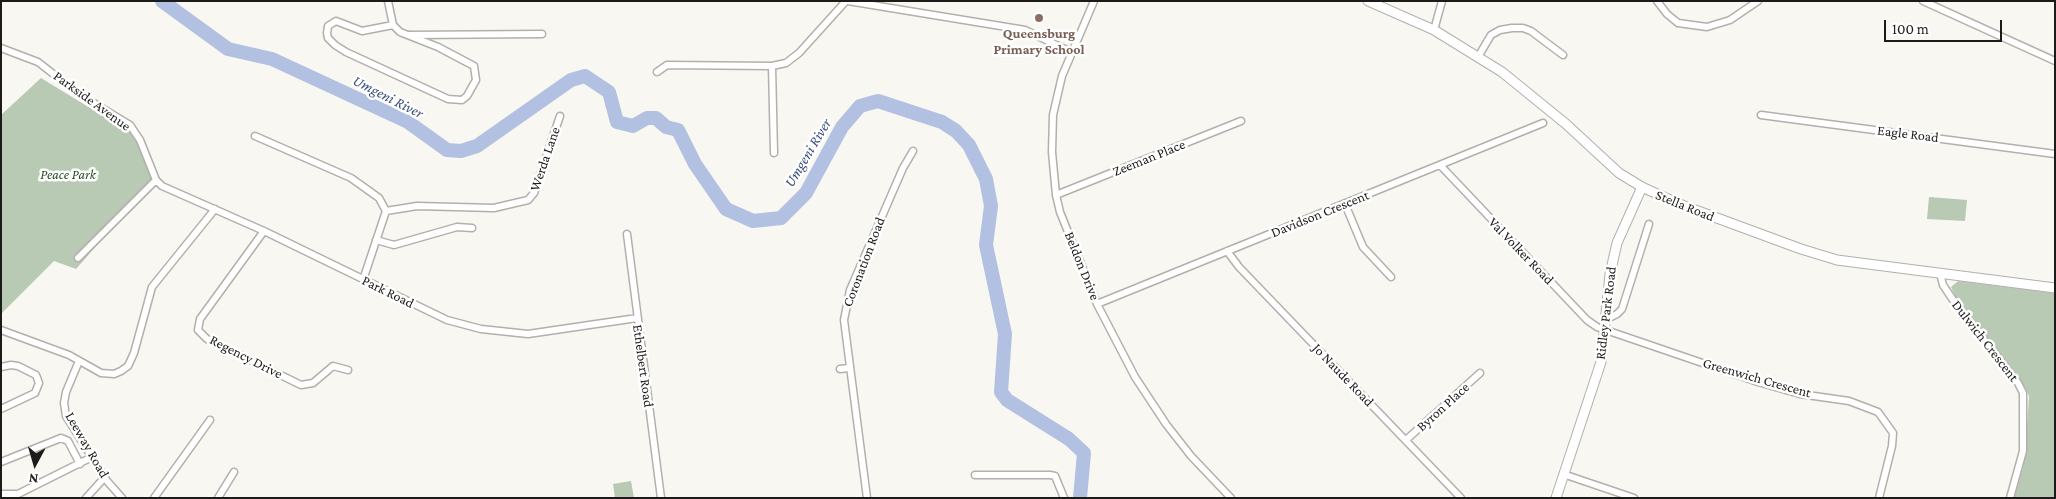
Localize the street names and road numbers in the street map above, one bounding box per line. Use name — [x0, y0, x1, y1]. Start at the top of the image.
street label: Parkside Avenue — [50, 67, 134, 135]
street label: Eagle Road — [1876, 122, 1940, 146]
street label: Werda Lane — [526, 125, 564, 193]
street label: Zeeman Place — [1110, 136, 1188, 180]
street label: Davidson Crescent — [1268, 187, 1372, 241]
street label: Stella Road — [1653, 187, 1717, 225]
street label: Val Volker Road — [1485, 214, 1557, 288]
street label: Coronation Road — [839, 215, 889, 309]
street label: Beldon Drive — [1061, 229, 1103, 303]
street label: Ridley Park Road — [1592, 266, 1620, 360]
street label: Park Road — [359, 272, 417, 312]
street label: Dulwich Crescent — [1948, 297, 2022, 385]
street label: Ethelbert Road — [629, 324, 657, 408]
street label: Regency Drive — [207, 331, 285, 383]
street label: Jo Naude Road — [1309, 340, 1377, 410]
street label: Greenwich Crescent — [1701, 355, 1813, 401]
street label: Byron Place — [1413, 379, 1473, 435]
street label: Leeway Road — [61, 409, 113, 481]

